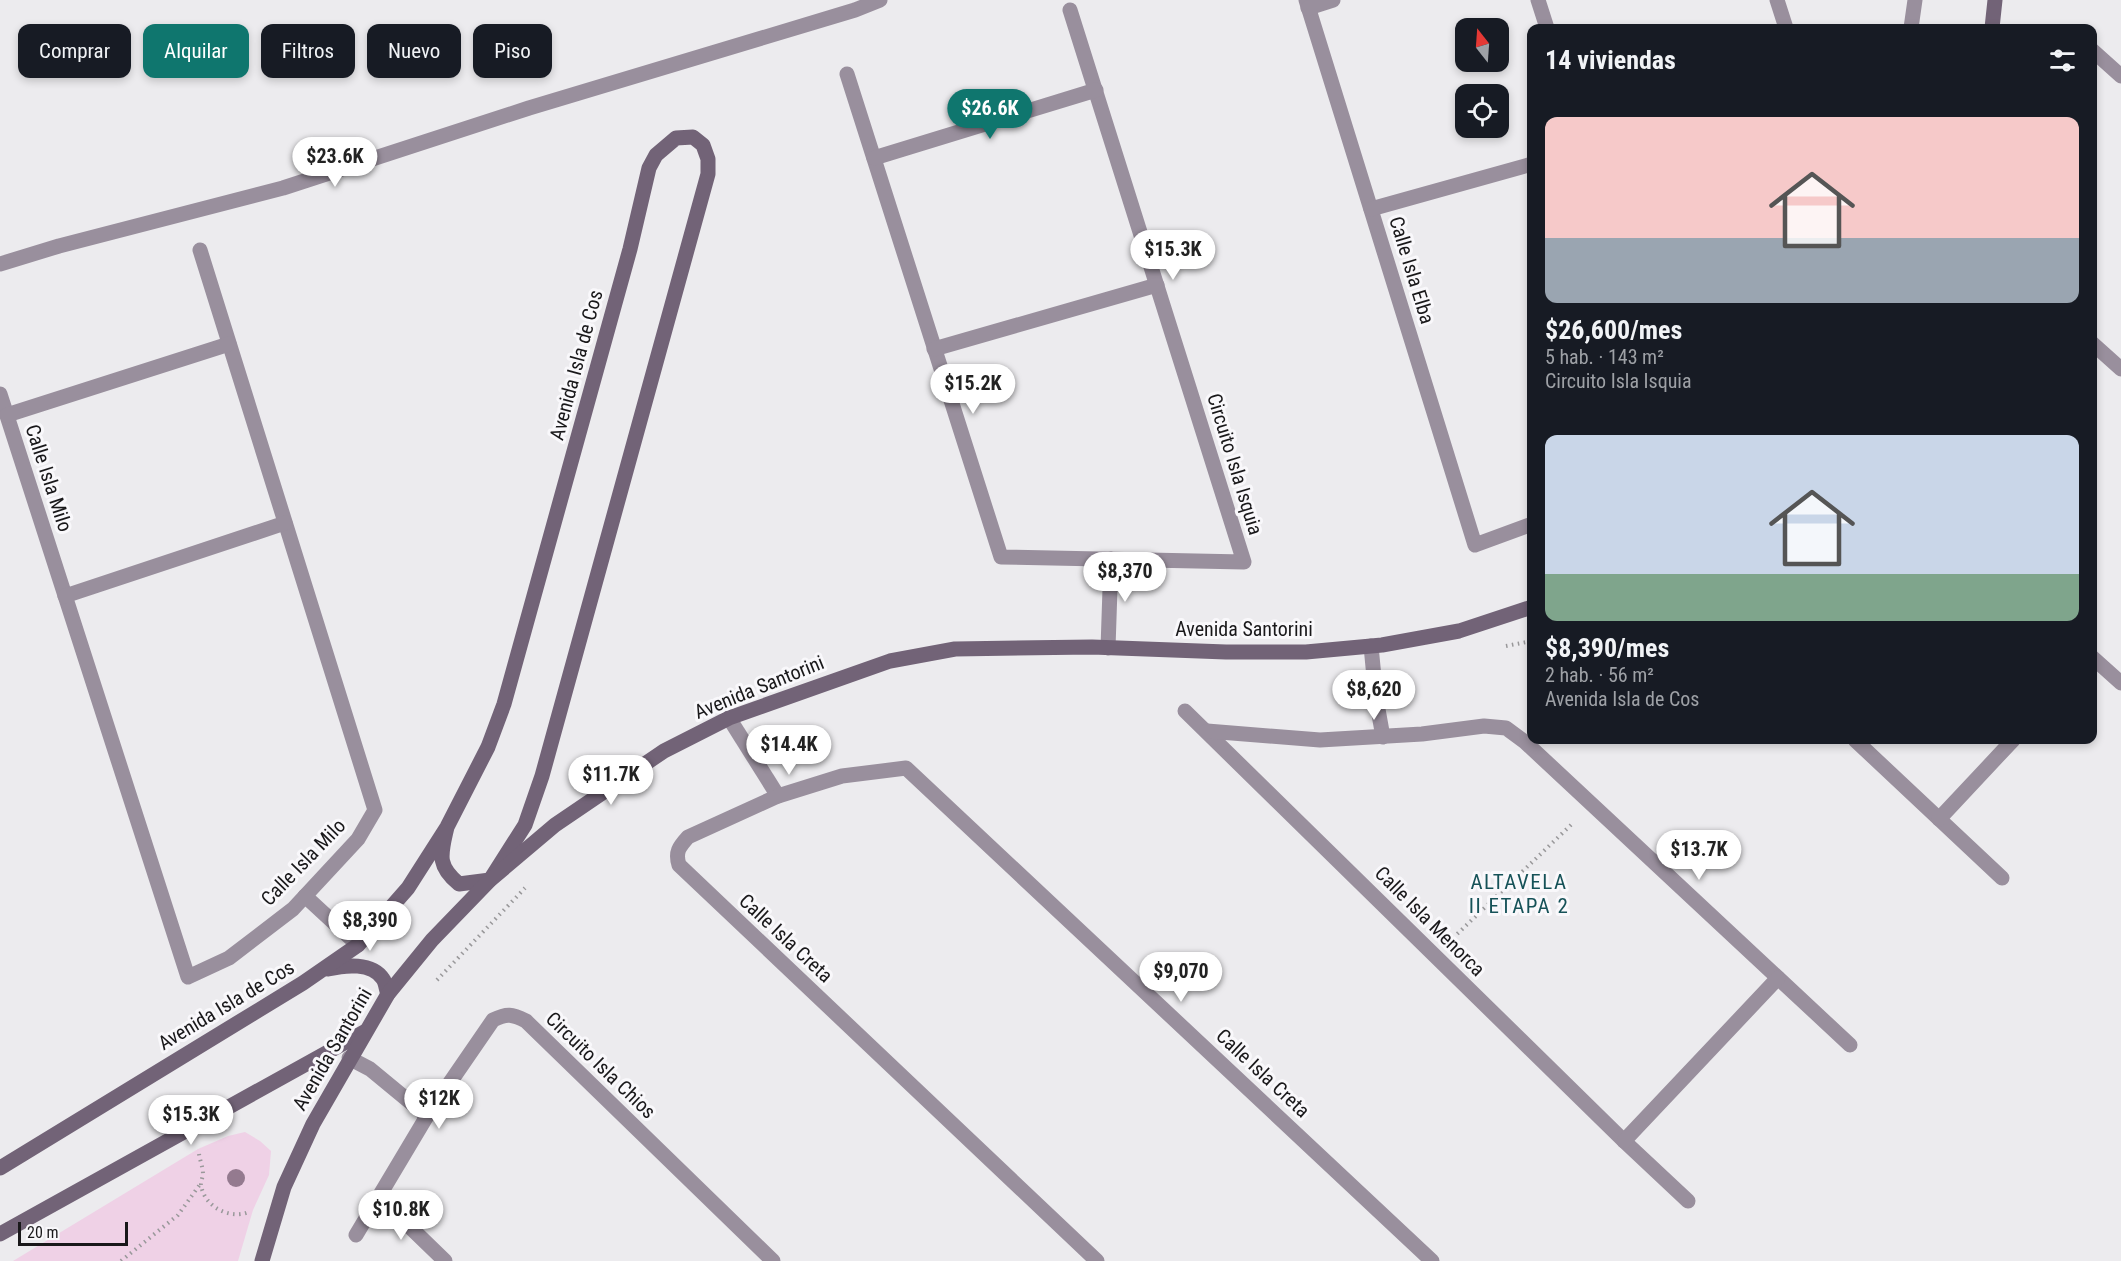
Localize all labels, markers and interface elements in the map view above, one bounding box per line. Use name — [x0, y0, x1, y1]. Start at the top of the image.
north arrow — [1455, 18, 1509, 72]
map controls — [1455, 18, 1509, 138]
chip: Comprar — [18, 24, 131, 78]
chip: Alquilar — [143, 24, 249, 78]
chip: Filtros — [261, 24, 355, 78]
chip: Nuevo — [367, 24, 461, 78]
chip: Piso — [473, 24, 552, 78]
icon: filters — [2046, 44, 2079, 77]
text: 14 viviendas — [1545, 45, 1676, 75]
button: locate — [1455, 84, 1509, 138]
pin: $26.6K — [941, 89, 1039, 140]
text: $26.6K — [961, 96, 1019, 120]
pin: $23.6K — [286, 137, 384, 188]
text: $23.6K — [306, 144, 364, 168]
icon: home — [1758, 156, 1866, 264]
street label: Calle Isla Elba — [1384, 213, 1440, 327]
pin: $15.3K — [1124, 230, 1222, 281]
text: $15.3K — [1144, 237, 1202, 261]
street label: Avenida Isla de Cos — [544, 287, 608, 443]
text: $26,600/mes — [1545, 315, 1682, 345]
text: 5 hab. · 143 m² — [1545, 345, 1664, 369]
pin: $15.2K — [924, 364, 1022, 415]
text: Circuito Isla Isquia — [1545, 369, 1692, 393]
text: $15.2K — [944, 371, 1002, 395]
street label: Circuito Isla Isquia — [1202, 390, 1268, 538]
street label: Calle Isla Milo — [20, 421, 78, 535]
icon: home — [1758, 474, 1866, 582]
pin: $8,370 — [1076, 552, 1174, 603]
text: $8,370 — [1097, 559, 1153, 583]
street label: Avenida Santorini — [1175, 617, 1313, 641]
text: $8,390/mes — [1545, 633, 1669, 663]
street label: Avenida Santorini — [691, 650, 827, 724]
text: 2 hab. · 56 m² — [1545, 663, 1654, 687]
pin: $8,620 — [1325, 670, 1423, 721]
text: $8,620 — [1346, 677, 1402, 701]
text: Avenida Isla de Cos — [1545, 687, 1699, 711]
pin: $14.4K — [740, 725, 838, 776]
text: $14.4K — [760, 732, 818, 756]
pin: $11.7K — [562, 755, 660, 806]
text: $11.7K — [582, 762, 640, 786]
street label: Calle Isla Milo — [256, 814, 350, 910]
pin: $13.7K — [1650, 830, 1748, 881]
text: $13.7K — [1670, 837, 1728, 861]
street label: Calle Isla Menorca — [1370, 861, 1490, 981]
district label: ALTAVELA II ETAPA 2 — [1469, 870, 1569, 918]
street label: Calle Isla Creta — [734, 889, 838, 987]
pin: $8,390 — [321, 901, 419, 952]
text: $8,390 — [342, 908, 398, 932]
pin: $9,070 — [1132, 952, 1230, 1003]
street label: Avenida Isla de Cos — [154, 955, 298, 1055]
text: $9,070 — [1153, 959, 1209, 983]
street label: Avenida Santorini — [287, 983, 377, 1115]
street label: Circuito Isla Chios — [541, 1007, 661, 1123]
street label: Calle Isla Creta — [1211, 1024, 1315, 1122]
pin: $12K — [403, 1079, 475, 1130]
text: $12K — [418, 1086, 460, 1110]
pin: $15.3K — [142, 1095, 240, 1146]
text: $15.3K — [162, 1102, 220, 1126]
pin: $10.8K — [352, 1190, 450, 1241]
text: $10.8K — [372, 1197, 430, 1221]
scale bar — [18, 1219, 128, 1246]
text: 20 m — [27, 1223, 59, 1242]

